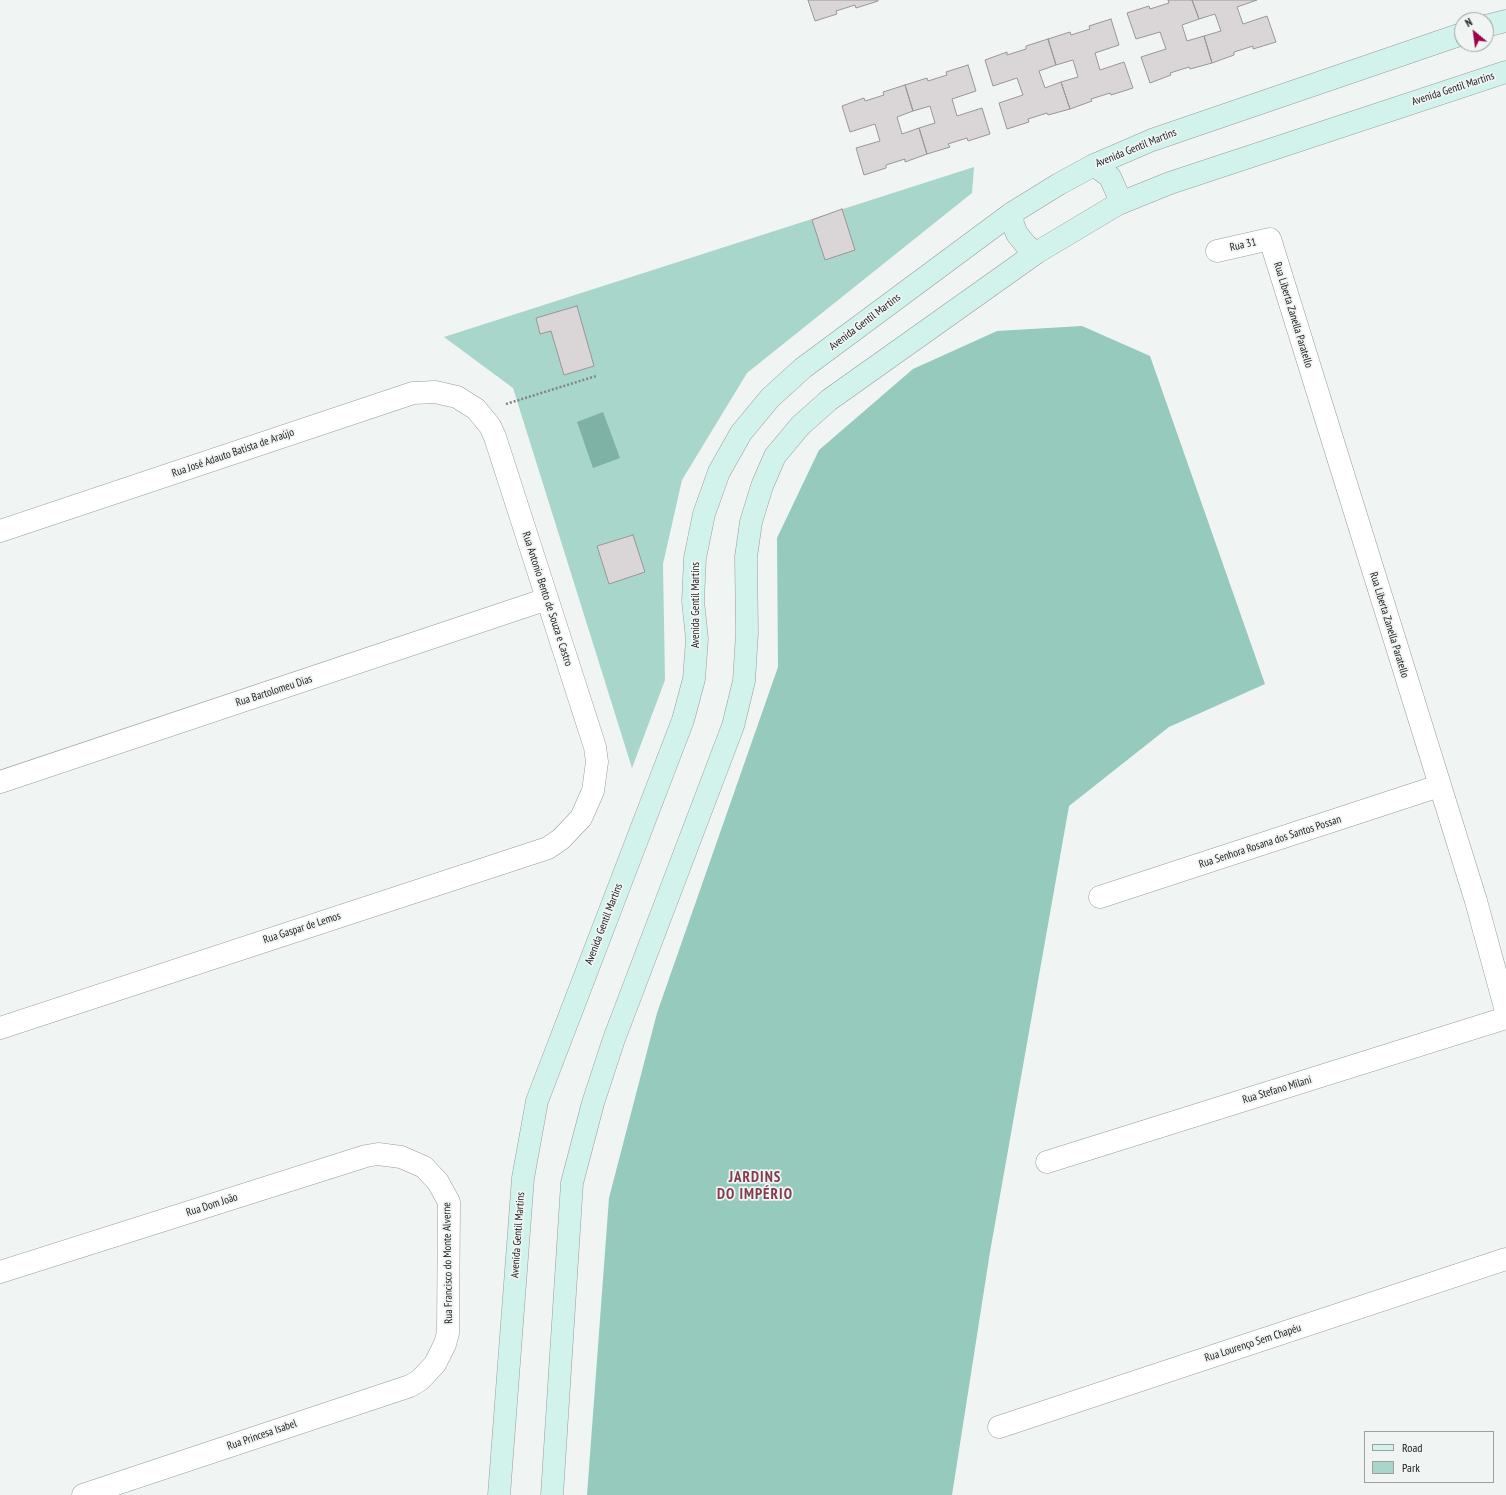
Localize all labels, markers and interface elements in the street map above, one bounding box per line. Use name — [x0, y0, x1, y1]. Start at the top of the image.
north arrow — [1454, 12, 1494, 52]
text: N — [1463, 15, 1475, 30]
street label: Avenida Gentil Martins — [1410, 69, 1496, 109]
street label: Avenida Gentil Martins — [1094, 126, 1178, 170]
street label: Rua 31 — [1229, 236, 1257, 254]
street label: Rua Liberta Zanella Paratello — [1271, 260, 1315, 370]
street label: Avenida Gentil Martins — [827, 291, 903, 353]
street label: Rua José Adauto Batista de Araújo — [170, 426, 296, 480]
street label: Rua Antonio Bento de Souza e Castro — [519, 530, 575, 668]
street label: Avenida Gentil Martins — [689, 562, 703, 648]
street label: Rua Liberta Zanella Paratello — [1367, 570, 1411, 680]
street label: Rua Bartolomeu Dias — [234, 672, 314, 710]
street label: Rua Senhora Rosana dos Santos Possan — [1197, 813, 1343, 871]
street label: Avenida Gentil Martins — [582, 881, 626, 967]
street label: Rua Gaspar de Lemos — [262, 909, 342, 947]
street label: Rua Stefano Milani — [1241, 1073, 1313, 1107]
district label: JARDINS DO IMPÉRIO — [717, 1169, 793, 1204]
street label: Rua Dom João — [185, 1190, 239, 1220]
street label: Avenida Gentil Martins — [508, 1192, 528, 1278]
street label: Rua Francisco do Monte Alverne — [440, 1202, 456, 1324]
street label: Rua Lourenço Sem Chapéu — [1203, 1321, 1303, 1365]
street label: Rua Princesa Isabel — [225, 1417, 299, 1453]
legend — [1364, 1431, 1494, 1483]
text: Road — [1402, 1440, 1422, 1455]
text: Park — [1402, 1460, 1420, 1475]

